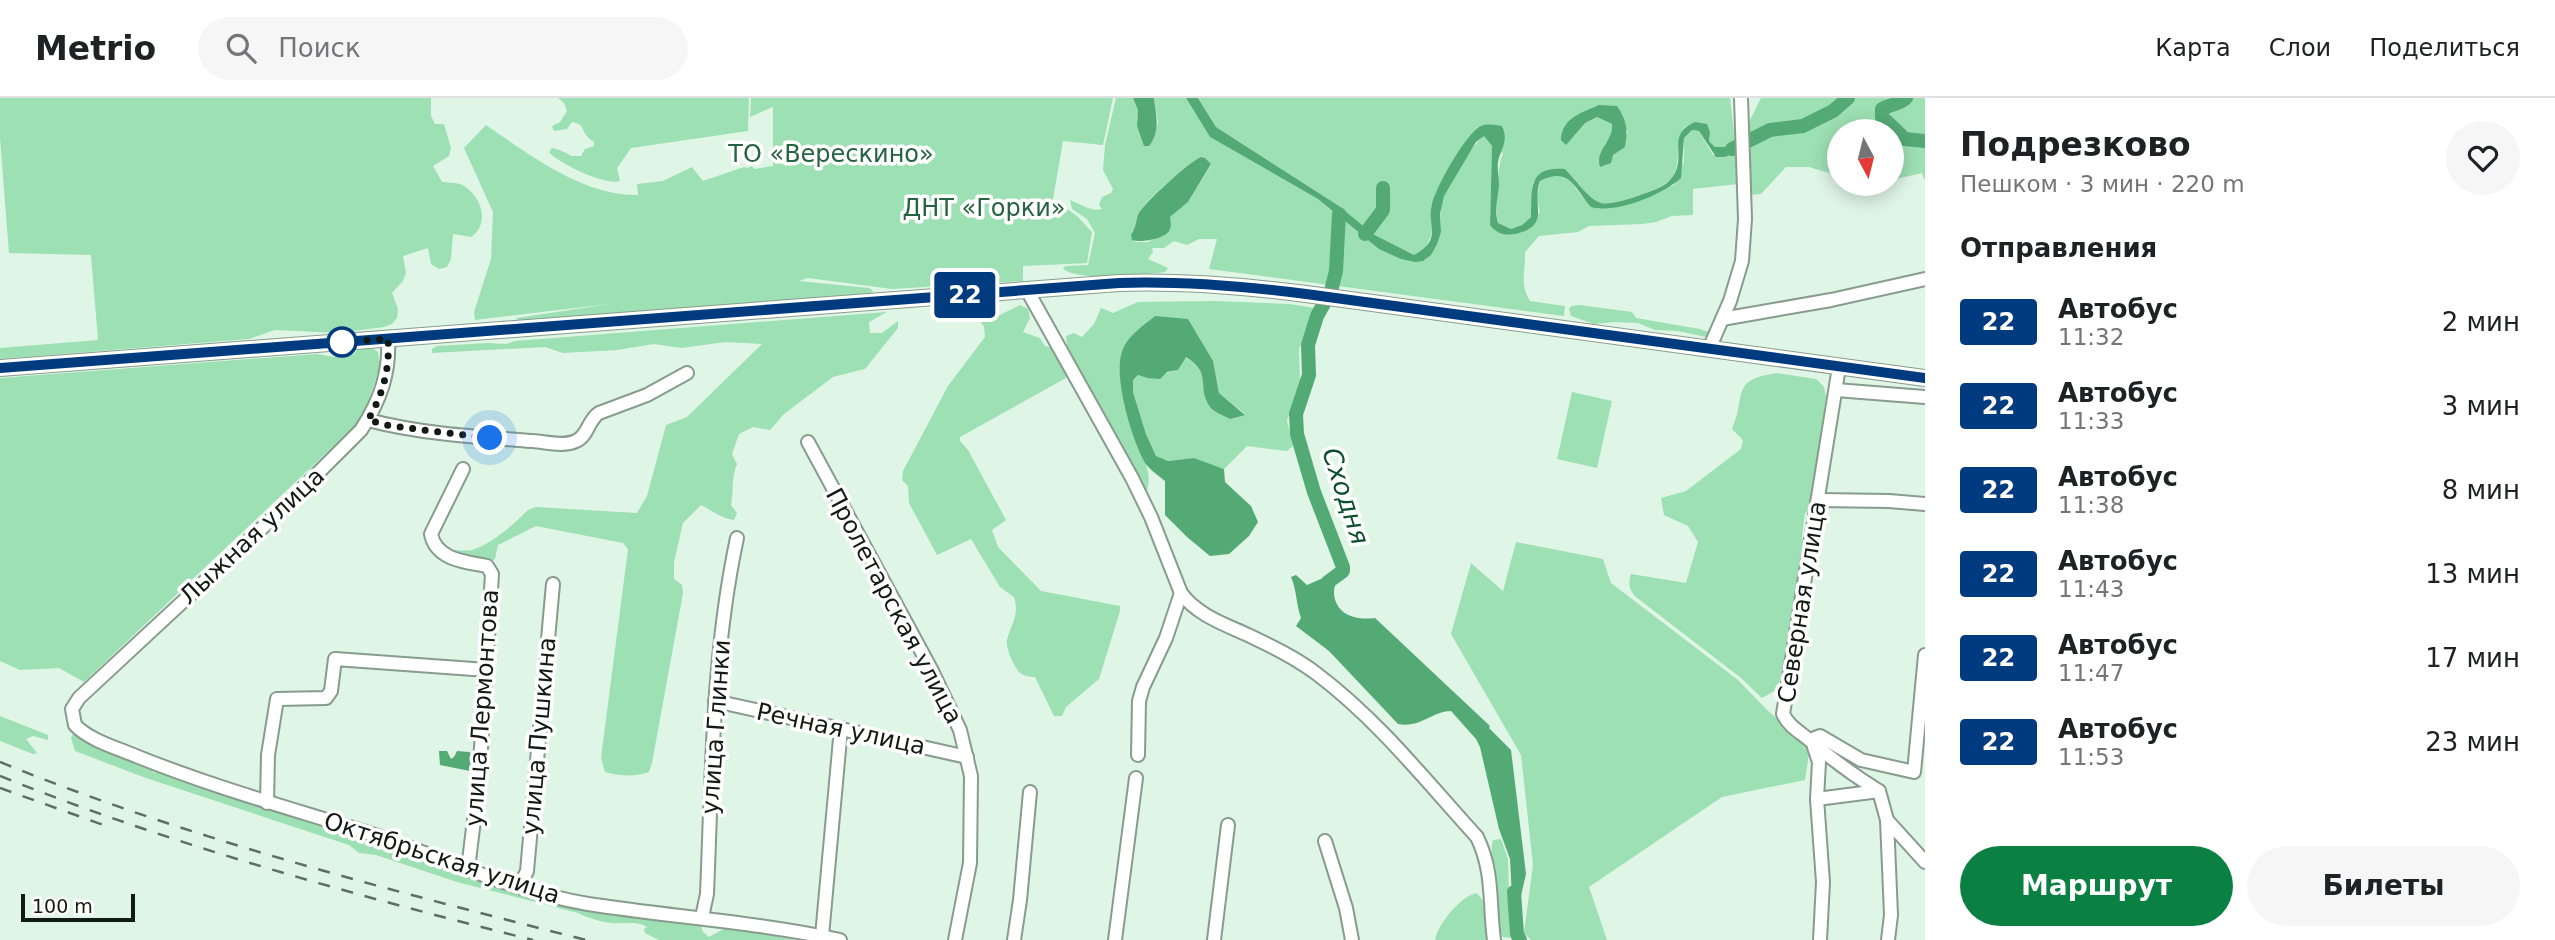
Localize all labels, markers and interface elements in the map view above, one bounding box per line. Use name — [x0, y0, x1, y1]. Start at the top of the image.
search box — [198, 17, 688, 80]
text: Metrio — [35, 29, 156, 68]
icon: search — [222, 29, 260, 67]
text: Поиск — [278, 33, 361, 63]
text: Карта — [2155, 34, 2231, 62]
text: Слои — [2269, 34, 2331, 62]
text: Поделиться — [2369, 34, 2520, 62]
north arrow — [1827, 119, 1904, 196]
map controls — [1827, 119, 1904, 196]
button: heart — [2446, 121, 2520, 195]
text: Подрезково — [1960, 125, 2191, 164]
park label: ТО «Верескино» — [727, 140, 934, 168]
text: Пешком · 3 мин · 220 m — [1960, 171, 2245, 197]
park label: ДНТ «Горки» — [902, 194, 1066, 222]
text: Отправления — [1960, 233, 2157, 263]
line badge: 22 — [934, 272, 996, 318]
text: 22 — [948, 281, 982, 309]
text: Автобус — [2058, 294, 2178, 324]
text: 2 мин — [2442, 307, 2520, 337]
text: 22 — [1982, 308, 2015, 336]
text: 11:32 — [2058, 324, 2124, 350]
unlabelled marker — [327, 327, 357, 357]
text: Автобус — [2058, 378, 2178, 408]
text: 3 мин — [2442, 391, 2520, 421]
text: 22 — [1982, 392, 2015, 420]
text: 11:33 — [2058, 408, 2124, 434]
your location — [472, 420, 507, 455]
water label: Сходня — [1316, 444, 1376, 548]
street label: Лыжная улица — [174, 462, 330, 610]
text: Автобус — [2058, 462, 2178, 492]
text: 8 мин — [2442, 475, 2520, 505]
text: 22 — [1982, 476, 2015, 504]
street label: Пролетарская улица — [820, 483, 968, 729]
text: 11:38 — [2058, 492, 2124, 518]
street label: Северная улица — [1772, 499, 1832, 705]
text: Автобус — [2058, 546, 2178, 576]
text: 13 мин — [2425, 559, 2520, 589]
text: 22 — [1982, 560, 2015, 588]
text: 11:43 — [2058, 576, 2124, 602]
street label: улица Лермонтова — [460, 588, 504, 828]
text: Автобус — [2058, 630, 2178, 660]
street label: улица Пушкина — [516, 636, 562, 836]
street label: улица Глинки — [696, 639, 736, 815]
text: 17 мин — [2425, 643, 2520, 673]
text: 22 — [1982, 644, 2015, 672]
text: 11:47 — [2058, 660, 2124, 686]
street label: Речная улица — [754, 697, 928, 761]
text: Автобус — [2058, 714, 2178, 744]
text: 23 мин — [2425, 727, 2520, 757]
text: 22 — [1982, 728, 2015, 756]
text: 11:53 — [2058, 744, 2124, 770]
street label: Октябрьская улица — [320, 807, 564, 909]
button: Маршрут — [1960, 846, 2233, 926]
button: Билеты — [2247, 846, 2520, 926]
scale bar — [21, 891, 135, 923]
text: 100 m — [32, 895, 93, 917]

